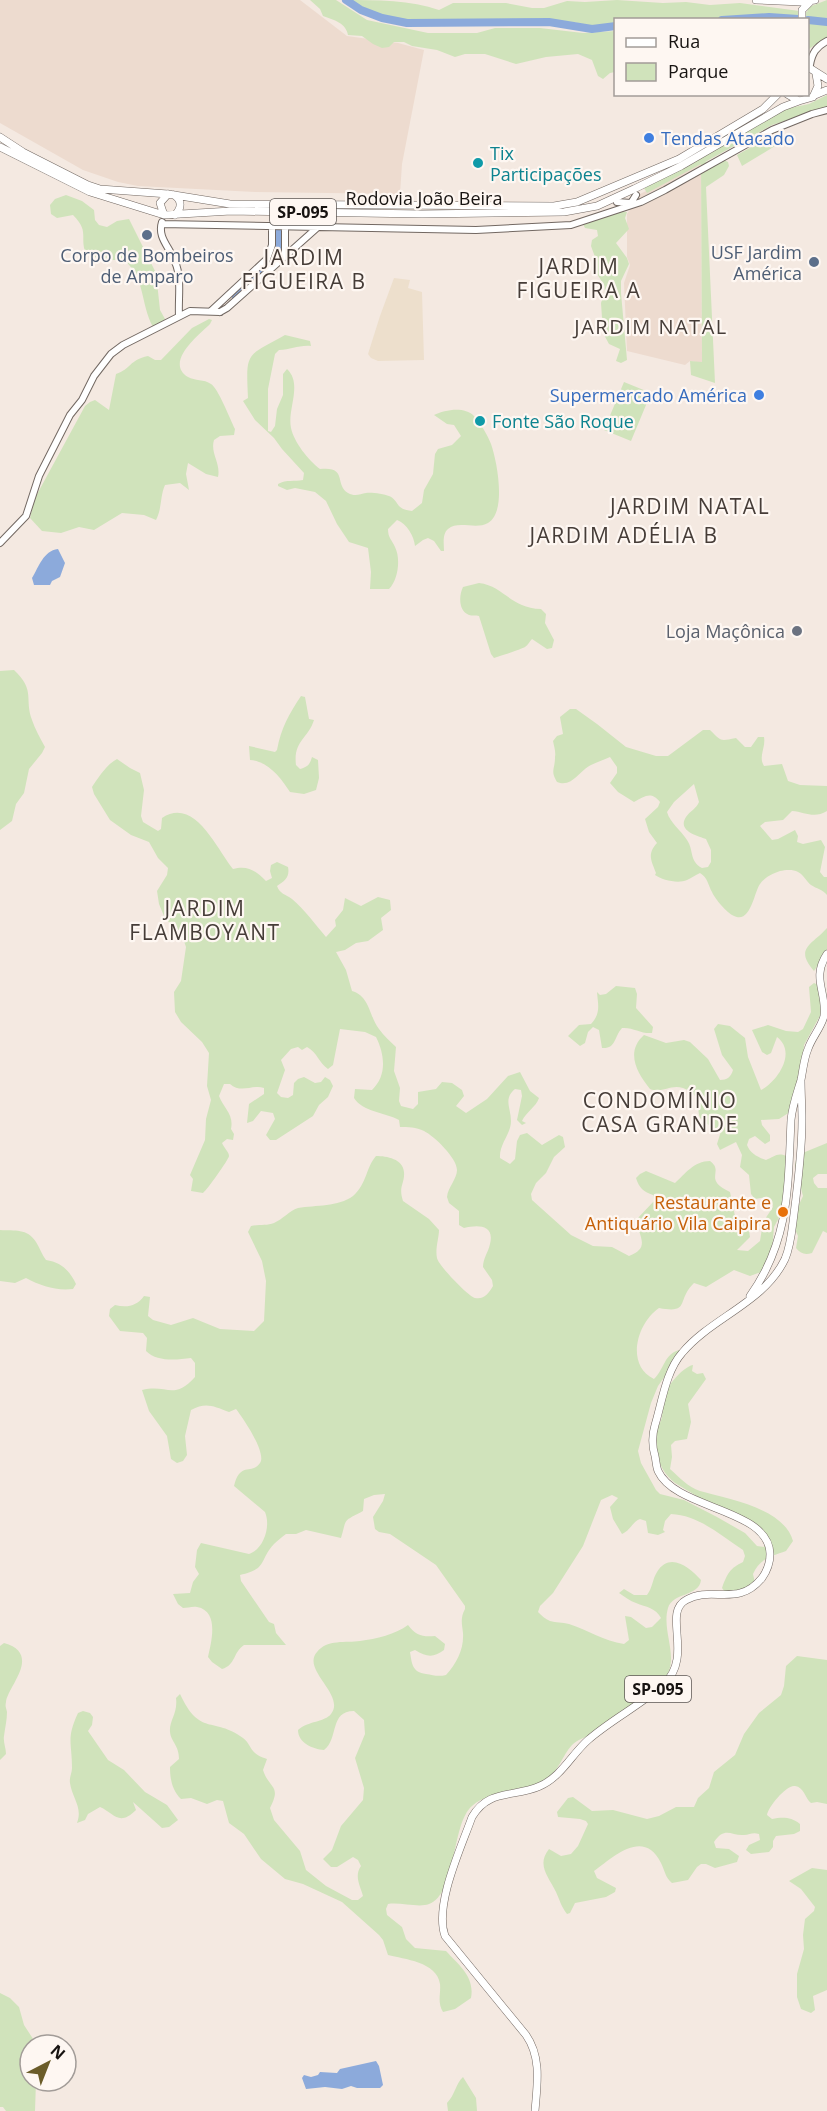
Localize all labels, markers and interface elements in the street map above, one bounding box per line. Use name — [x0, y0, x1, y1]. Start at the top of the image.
legend — [614, 18, 809, 96]
text: Rua — [668, 29, 700, 53]
text: Parque — [668, 59, 728, 83]
place label: Tendas Atacado — [661, 126, 795, 150]
marker: Tendas Atacado — [642, 131, 656, 145]
place label: Tix Participações — [490, 141, 601, 186]
marker: Tix Participações — [471, 156, 485, 170]
street label: Rodovia João Beira — [346, 186, 502, 210]
road number: SP-095 — [270, 199, 336, 225]
marker: Corpo de Bombeiros de Amparo — [140, 228, 154, 242]
place label: USF Jardim América — [711, 240, 802, 285]
place label: Corpo de Bombeiros de Amparo — [60, 243, 234, 288]
district label: JARDIM FIGUEIRA B — [241, 243, 367, 295]
district label: JARDIM FIGUEIRA A — [517, 252, 641, 304]
marker: USF Jardim América — [807, 255, 821, 269]
district label: JARDIM NATAL — [572, 313, 728, 340]
place label: Supermercado América — [550, 383, 747, 407]
marker: Supermercado América — [752, 388, 766, 402]
place label: Fonte São Roque — [492, 409, 634, 433]
marker: Fonte São Roque — [473, 414, 487, 428]
district label: JARDIM NATAL — [608, 492, 770, 520]
district label: JARDIM ADÉLIA B — [527, 521, 719, 549]
place label: Loja Maçônica — [666, 619, 785, 643]
marker: Loja Maçônica — [790, 624, 804, 638]
district label: JARDIM FLAMBOYANT — [129, 894, 281, 946]
district label: CONDOMÍNIO CASA GRANDE — [581, 1086, 739, 1138]
place label: Restaurante e Antiquário Vila Caipira — [585, 1190, 771, 1235]
marker: Restaurante e Antiquário Vila Caipira — [776, 1205, 790, 1219]
road number: SP-095 — [625, 1676, 691, 1702]
north arrow — [18, 2033, 78, 2093]
text: N — [46, 2039, 70, 2064]

